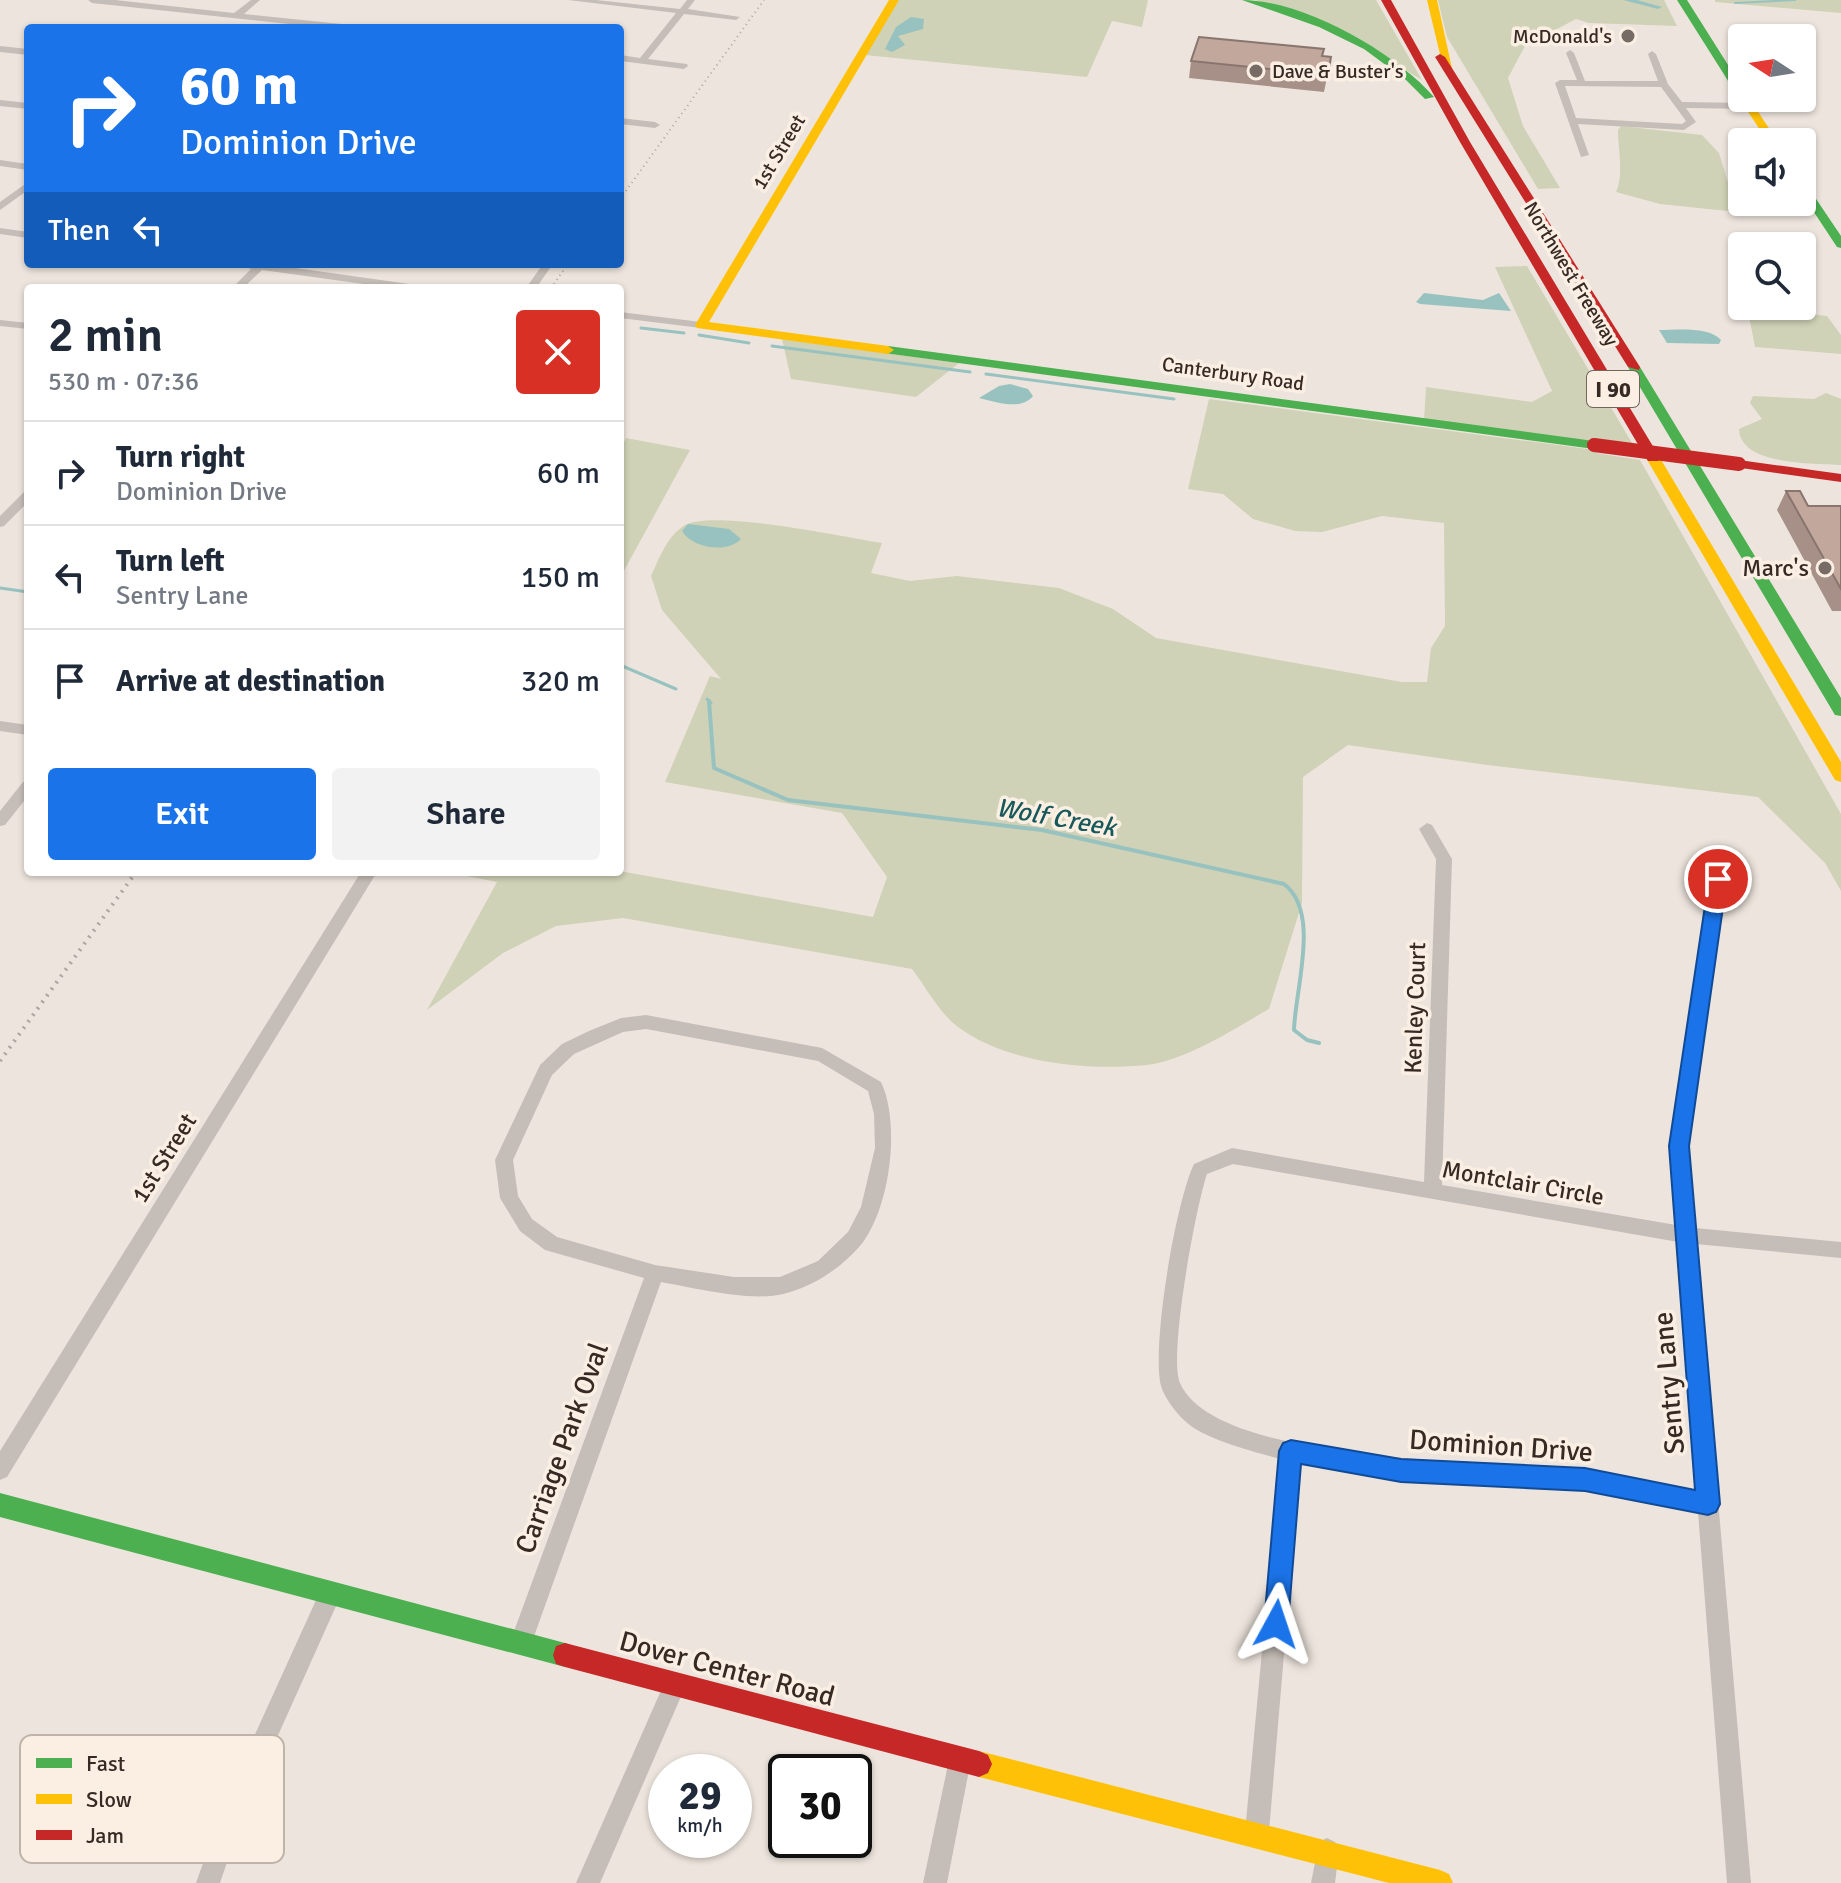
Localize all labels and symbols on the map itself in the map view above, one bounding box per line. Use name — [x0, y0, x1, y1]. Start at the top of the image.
place label: McDonald's — [1513, 24, 1612, 49]
north arrow — [1728, 24, 1816, 112]
marker: McDonald's — [1619, 27, 1637, 45]
place label: Dave & Buster's — [1272, 59, 1404, 84]
marker: Dave & Buster's — [1247, 62, 1265, 80]
street label: 1st Street — [747, 110, 811, 194]
street label: Northwest Freeway — [1518, 197, 1624, 351]
street label: Canterbury Road — [1160, 352, 1306, 396]
road number: I 90 — [1587, 371, 1639, 407]
place label: Marc's — [1742, 553, 1809, 583]
marker: Marc's — [1816, 559, 1834, 577]
water label: Wolf Creek — [994, 792, 1120, 845]
pin — [1684, 845, 1752, 913]
street label: Kenley Court — [1398, 942, 1432, 1074]
street label: 1st Street — [125, 1108, 203, 1208]
street label: Montclair Circle — [1440, 1154, 1606, 1212]
street label: Sentry Lane — [1646, 1310, 1692, 1456]
street label: Carriage Park Oval — [508, 1338, 616, 1558]
street label: Dominion Drive — [1408, 1423, 1594, 1469]
position arrow — [1234, 1582, 1318, 1666]
street label: Dover Center Road — [616, 1624, 838, 1714]
legend — [20, 1735, 284, 1863]
text: Fast — [86, 1750, 126, 1777]
speed limit sign: 30 — [768, 1754, 872, 1858]
text: Slow — [86, 1786, 132, 1813]
text: Jam — [86, 1822, 124, 1849]

